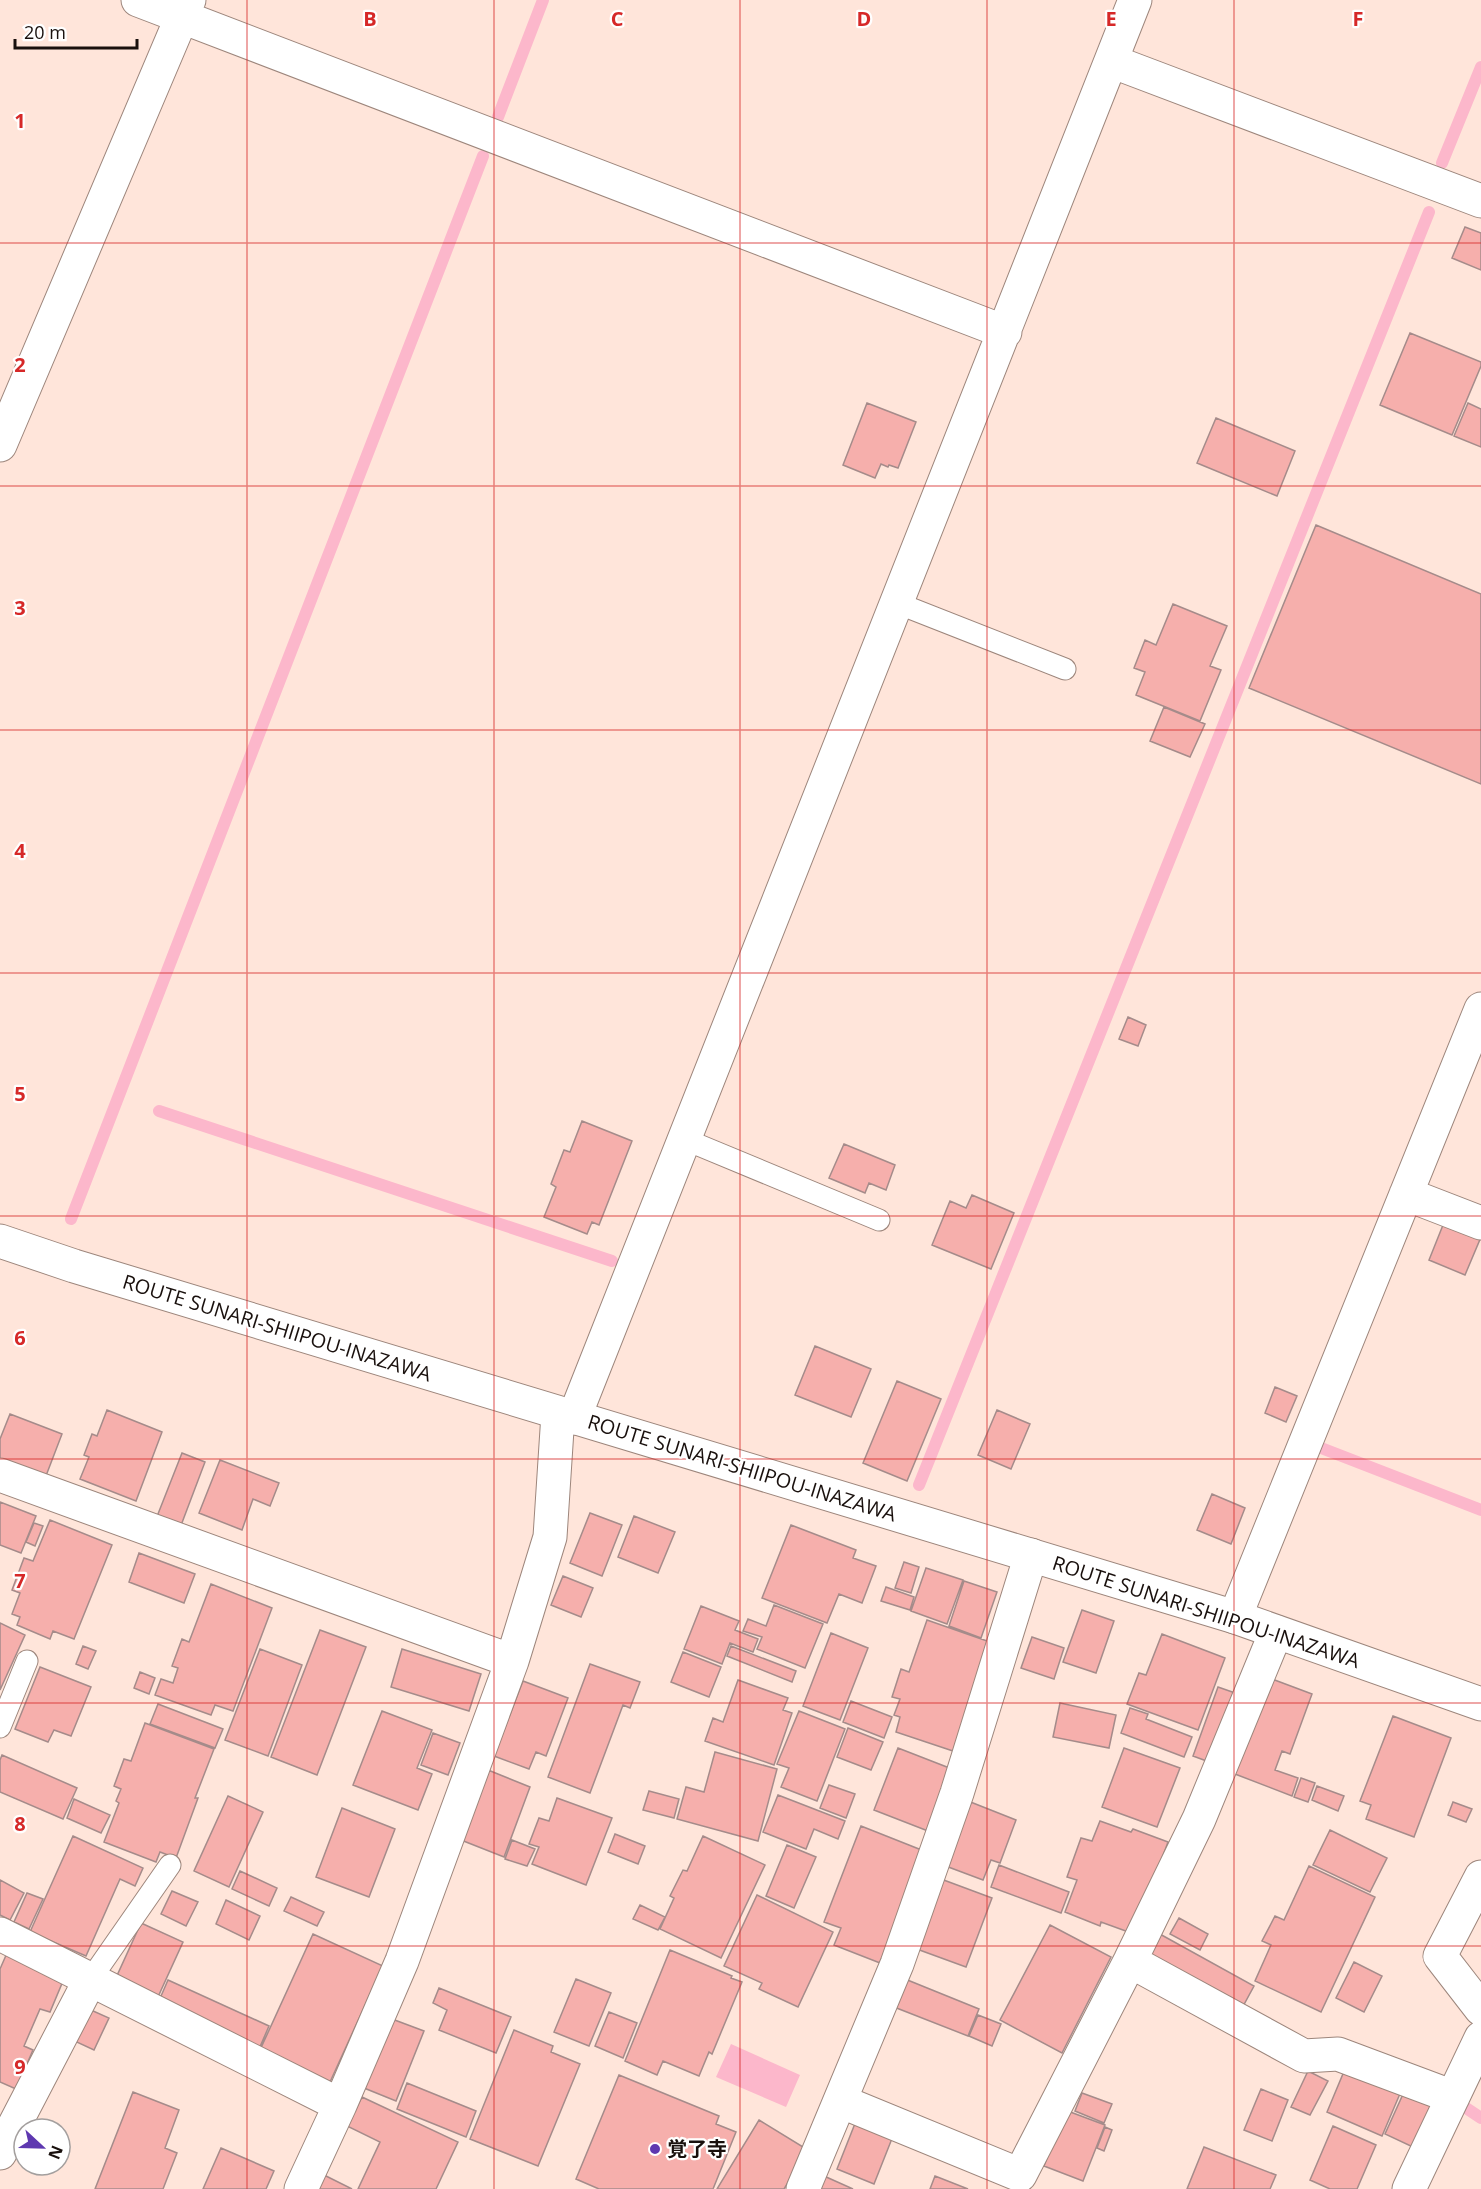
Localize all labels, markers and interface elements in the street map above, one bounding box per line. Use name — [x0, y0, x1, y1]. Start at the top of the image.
text: B — [363, 5, 377, 32]
text: C — [611, 5, 624, 32]
text: D — [857, 5, 871, 32]
text: E — [1105, 5, 1117, 32]
text: F — [1353, 5, 1363, 32]
scale bar — [15, 12, 136, 50]
text: 20 m — [24, 20, 66, 44]
text: 1 — [14, 107, 26, 134]
text: 2 — [14, 351, 26, 378]
text: 3 — [14, 594, 26, 621]
text: 4 — [14, 837, 26, 864]
text: 5 — [14, 1080, 26, 1107]
street label: ROUTE SUNARI-SHIIPOU-INAZAWA — [120, 1268, 435, 1388]
text: 6 — [14, 1324, 26, 1351]
street label: ROUTE SUNARI-SHIIPOU-INAZAWA — [585, 1408, 900, 1528]
street label: ROUTE SUNARI-SHIIPOU-INAZAWA — [1049, 1549, 1364, 1674]
text: 7 — [14, 1567, 26, 1594]
text: 8 — [14, 1810, 26, 1837]
text: 9 — [14, 2053, 26, 2080]
north arrow — [12, 2117, 72, 2177]
place label: 覚了寺 — [667, 2135, 727, 2162]
text: N — [43, 2142, 69, 2163]
marker: 覚了寺 — [648, 2142, 662, 2156]

